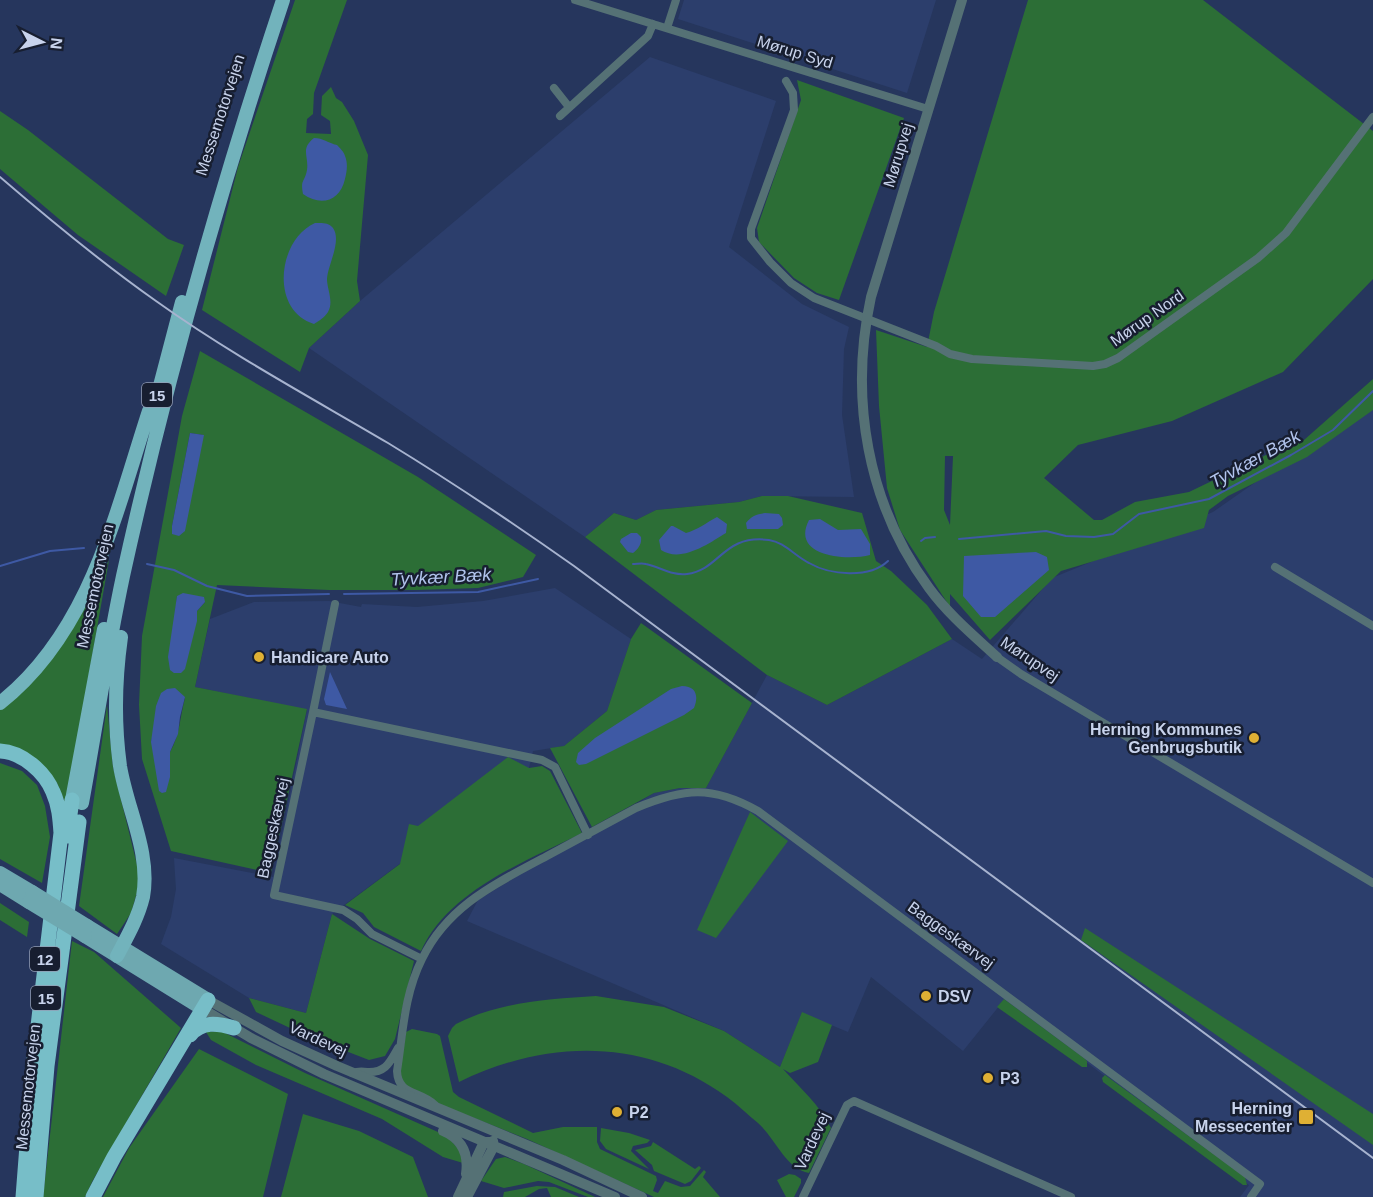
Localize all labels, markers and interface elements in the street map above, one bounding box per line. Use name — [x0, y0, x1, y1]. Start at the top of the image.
north arrow — [12, 12, 72, 72]
street label: Mørup Syd — [755, 32, 835, 72]
text: N — [47, 37, 65, 50]
street label: Messemotorvejen — [192, 52, 248, 178]
street label: Mørupvej — [880, 121, 916, 189]
street label: Mørup Nord — [1107, 287, 1187, 349]
road number: 15 — [142, 383, 172, 407]
water label: Tyvkær Bæk — [1206, 425, 1305, 492]
street label: Messemotorvejen — [74, 522, 116, 650]
water label: Tyvkær Bæk — [390, 564, 493, 590]
street label: Mørupvej — [998, 633, 1062, 685]
place label: Handicare Auto — [271, 649, 389, 666]
marker: Handicare Auto — [252, 650, 266, 664]
place label: Herning Kommunes Genbrugsbutik — [1090, 721, 1242, 756]
marker: Herning Kommunes Genbrugsbutik — [1247, 731, 1261, 745]
street label: Baggeskærvej — [254, 776, 292, 880]
street label: Baggeskærvej — [905, 898, 997, 972]
road number: 12 — [30, 947, 60, 971]
road number: 15 — [31, 986, 61, 1010]
place label: DSV — [938, 988, 971, 1005]
marker: DSV — [919, 989, 933, 1003]
street label: Vardevej — [286, 1018, 350, 1060]
street label: Messemotorvejen — [13, 1023, 43, 1151]
place label: P3 — [1000, 1070, 1020, 1087]
marker: P3 — [981, 1071, 995, 1085]
place label: Herning Messecenter — [1195, 1100, 1292, 1135]
place label: P2 — [629, 1104, 649, 1121]
marker: P2 — [610, 1105, 624, 1119]
marker: Herning Messecenter — [1297, 1108, 1315, 1126]
street label: Vardevej — [791, 1109, 833, 1173]

